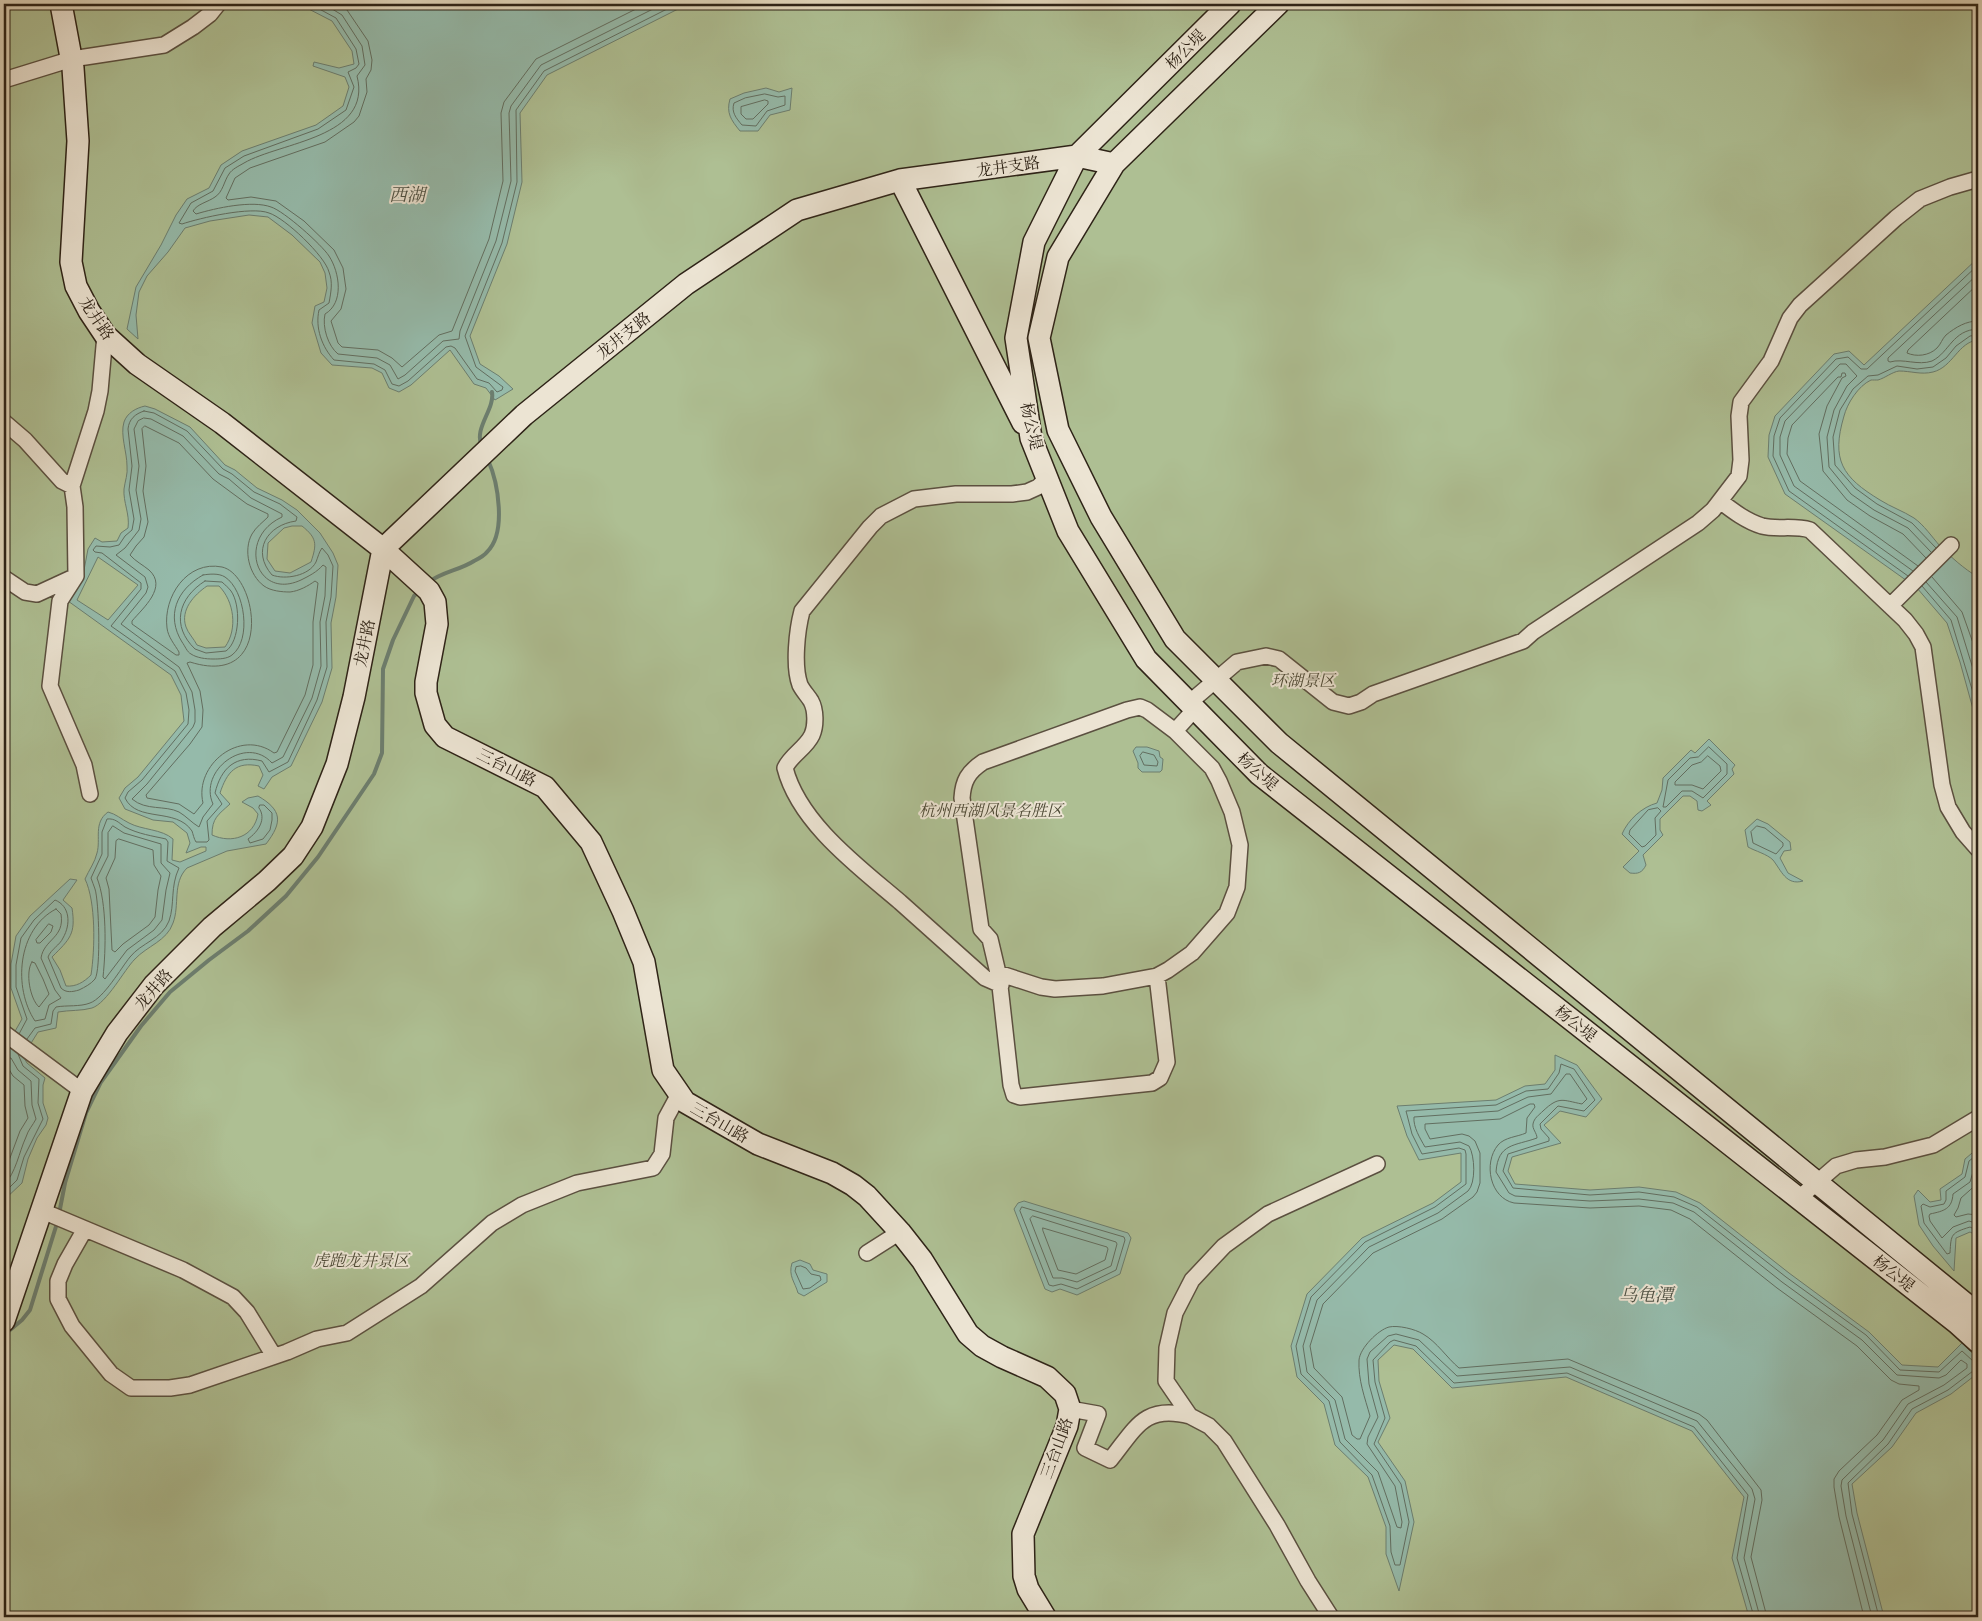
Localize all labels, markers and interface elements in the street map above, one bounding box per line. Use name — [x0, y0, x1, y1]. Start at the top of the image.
street label: 杨公堤 — [1161, 25, 1209, 73]
street label: 龙井支路 — [975, 152, 1041, 180]
water label: 西湖 — [389, 184, 428, 206]
street label: 龙井路 — [75, 293, 119, 343]
street label: 龙井支路 — [592, 307, 654, 363]
street label: 杨公堤 — [1017, 400, 1047, 452]
street label: 龙井路 — [350, 618, 378, 668]
park label: 环湖景区 — [1271, 670, 1337, 690]
street label: 三台山路 — [474, 744, 540, 790]
street label: 杨公堤 — [1233, 748, 1283, 794]
park label: 杭州西湖风景名胜区 — [919, 800, 1065, 820]
street label: 龙井路 — [130, 964, 176, 1014]
street label: 杨公堤 — [1551, 1000, 1601, 1046]
street label: 三台山路 — [687, 1097, 753, 1147]
park label: 虎跑龙井景区 — [313, 1250, 411, 1270]
street label: 杨公堤 — [1869, 1250, 1919, 1296]
water label: 乌龟潭 — [1619, 1284, 1676, 1306]
street label: 三台山路 — [1036, 1415, 1076, 1481]

